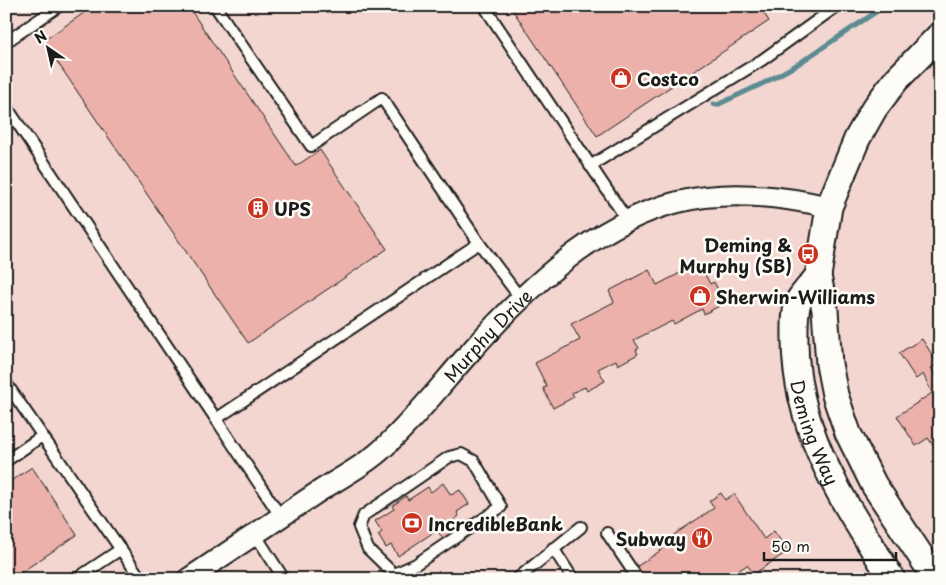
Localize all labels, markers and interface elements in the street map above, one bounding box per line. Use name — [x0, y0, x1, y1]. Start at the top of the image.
north arrow — [22, 22, 72, 72]
text: N — [30, 25, 51, 49]
place label: Costco — [637, 65, 699, 92]
shop icon: Costco — [609, 66, 633, 90]
place label: UPS — [274, 195, 311, 222]
building icon: UPS — [246, 196, 270, 220]
place label: Deming & Murphy (SB) — [680, 231, 792, 279]
bus stop icon: Deming & Murphy (SB) — [796, 242, 820, 266]
street label: Murphy Drive — [437, 282, 538, 388]
place label: Sherwin-Williams — [716, 283, 875, 310]
shop icon: Sherwin-Williams — [688, 284, 712, 308]
street label: Deming Way — [785, 377, 846, 489]
place label: IncredibleBank — [428, 510, 563, 537]
bank icon: IncredibleBank — [400, 511, 424, 535]
place label: Subway — [616, 525, 686, 552]
restaurant icon: Subway — [690, 526, 714, 550]
scale bar — [764, 530, 896, 562]
text: 50 m — [771, 534, 810, 557]

